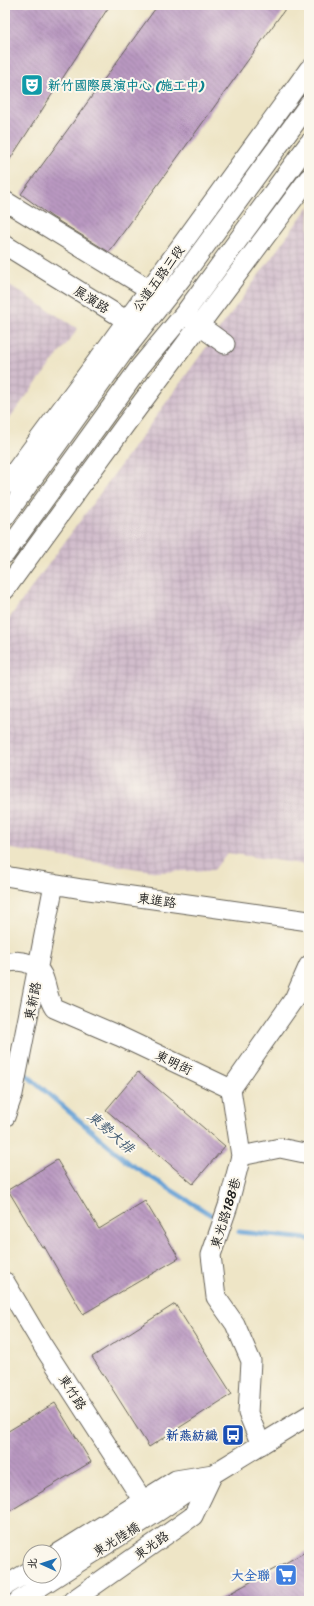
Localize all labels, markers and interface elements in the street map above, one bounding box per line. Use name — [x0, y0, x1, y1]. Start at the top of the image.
theatre icon: 新竹國際展演中心 (施工中) — [19, 72, 45, 98]
place label: 新竹國際展演中心 (施工中) — [48, 74, 205, 97]
street label: 公道五路三段 — [126, 240, 191, 317]
street label: 展演路 — [69, 279, 114, 320]
street label: 東進路 — [136, 886, 178, 915]
street label: 東新路 — [17, 980, 48, 1022]
street label: 東明街 — [151, 1044, 196, 1081]
water label: 東勢大排 — [81, 1105, 142, 1161]
street label: 東光路188巷 — [204, 1175, 247, 1252]
street label: 東竹路 — [52, 1370, 93, 1415]
bus stop icon: 新燕紡織 — [220, 1422, 246, 1448]
place label: 新燕紡織 — [166, 1424, 218, 1447]
street label: 東光陸橋 — [88, 1516, 144, 1563]
street label: 東光路 — [129, 1525, 174, 1566]
north arrow — [22, 1544, 62, 1584]
text: 北 — [23, 1558, 42, 1569]
supermarket icon: 大全聯 — [273, 1562, 299, 1588]
place label: 大全聯 — [231, 1564, 270, 1587]

